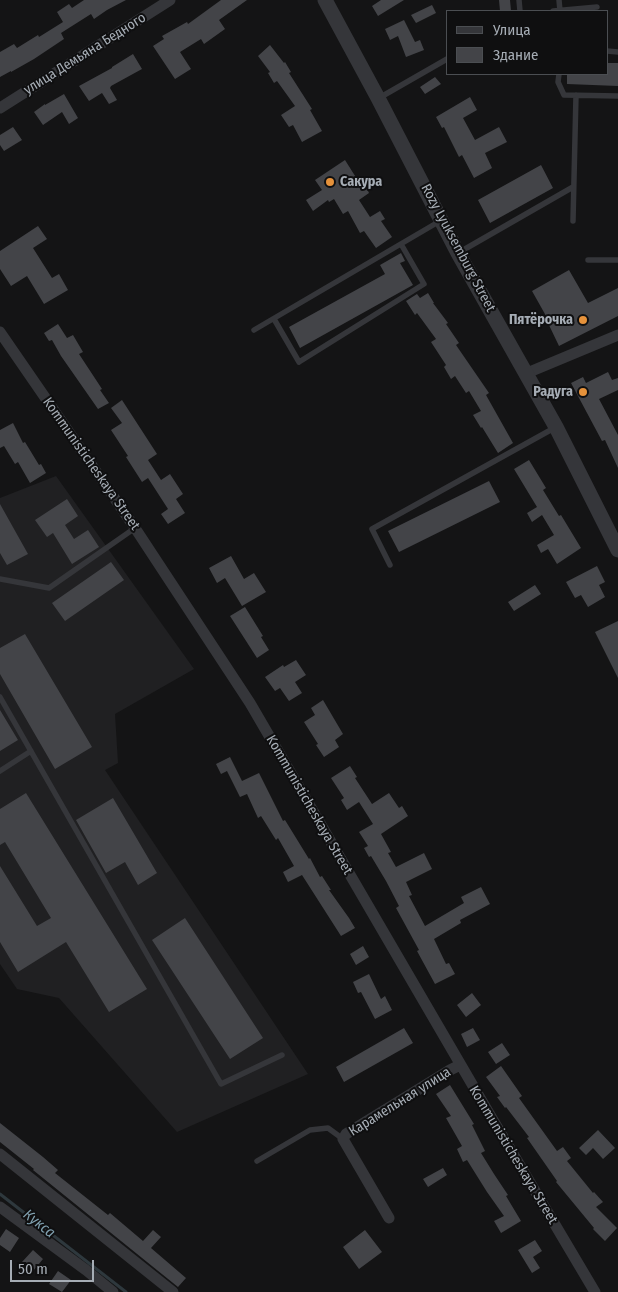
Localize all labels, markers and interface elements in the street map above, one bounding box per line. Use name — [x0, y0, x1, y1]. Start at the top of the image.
street label: улица Демьяна Бедного — [21, 10, 149, 98]
legend — [446, 10, 608, 75]
text: Улица — [493, 21, 531, 39]
text: Здание — [493, 46, 539, 64]
place label: Сакура — [340, 174, 382, 190]
marker: Сакура — [324, 176, 336, 188]
street label: Rozy Lyuksemburg Street — [417, 181, 499, 315]
place label: Пятёрочка — [509, 312, 573, 328]
marker: Пятёрочка — [577, 314, 589, 326]
place label: Радуга — [533, 384, 573, 400]
marker: Радуга — [577, 386, 589, 398]
street label: Kommunisticheskaya Street — [39, 394, 143, 534]
street label: Kommunisticheskaya Street — [262, 732, 356, 878]
street label: Карамельная улица — [346, 1064, 454, 1140]
street label: Kommunisticheskaya Street — [465, 1083, 561, 1227]
water label: Кукса — [19, 1206, 59, 1242]
scale bar — [12, 1250, 96, 1282]
text: 50 m — [18, 1260, 48, 1278]

